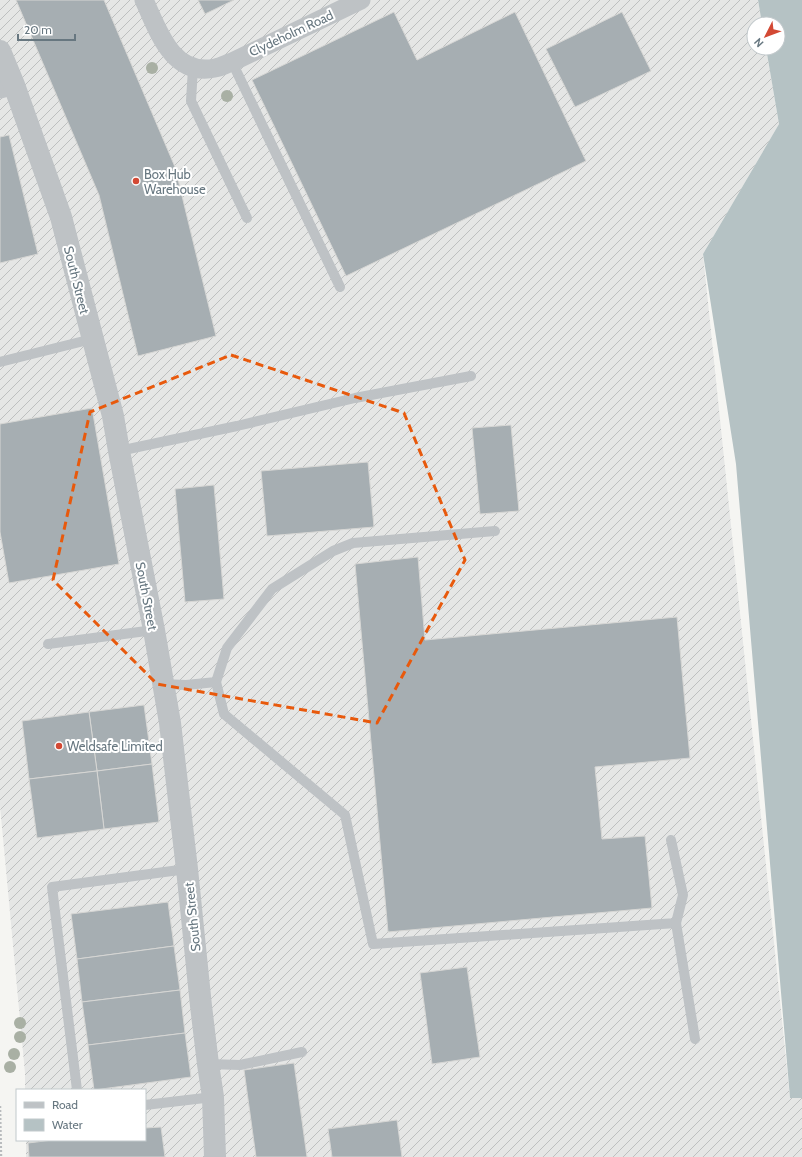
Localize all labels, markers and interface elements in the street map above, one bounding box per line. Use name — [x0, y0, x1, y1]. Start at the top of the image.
street label: Clydeholm Road — [246, 7, 336, 59]
scale bar — [18, 16, 75, 42]
north arrow — [746, 16, 786, 56]
text: 20 m — [24, 22, 52, 37]
text: N — [751, 35, 766, 50]
place label: Box Hub Warehouse — [144, 166, 206, 197]
marker: Box Hub Warehouse — [131, 176, 141, 186]
street label: South Street — [61, 244, 93, 316]
street label: South Street — [133, 560, 162, 632]
place label: Weldsafe Limited — [67, 738, 163, 754]
marker: Weldsafe Limited — [54, 741, 64, 751]
street label: South Street — [180, 881, 204, 952]
legend — [16, 1089, 146, 1141]
text: Road — [52, 1097, 78, 1112]
text: Water — [52, 1117, 83, 1132]

